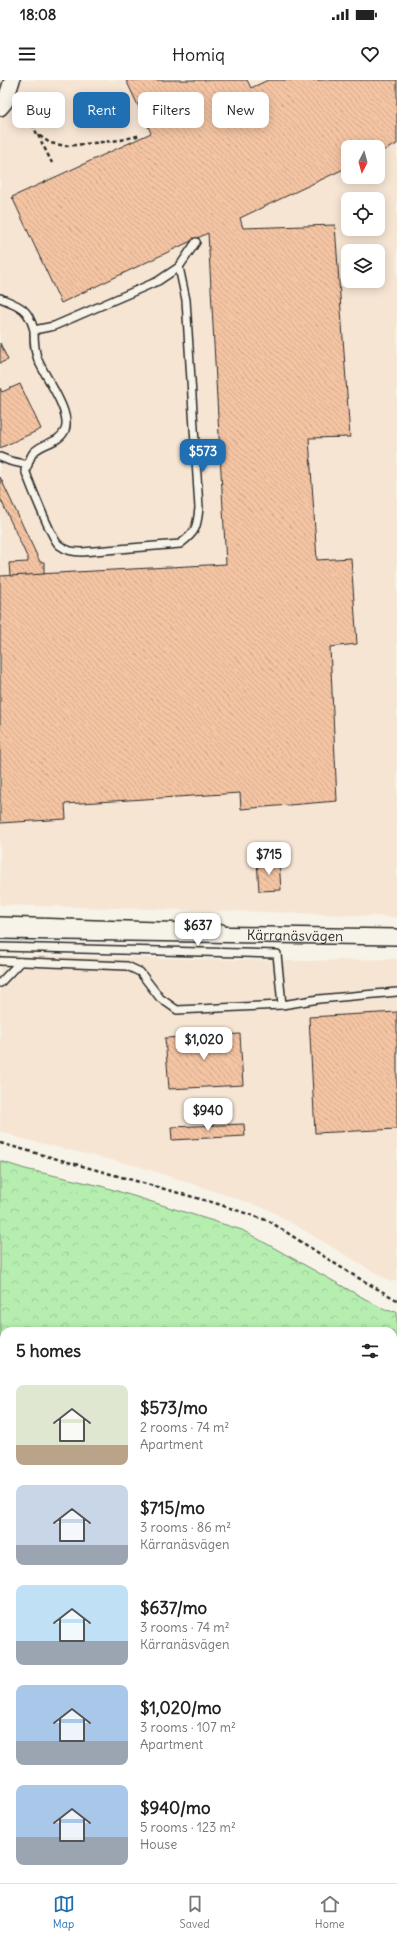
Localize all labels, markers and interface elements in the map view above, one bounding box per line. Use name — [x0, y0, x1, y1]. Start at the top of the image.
text: 18:08 — [20, 5, 57, 24]
icon: menu — [16, 43, 38, 65]
text: Homiq — [172, 43, 225, 66]
icon: heart — [359, 43, 381, 65]
chip: Buy — [12, 92, 65, 128]
chip: Rent — [73, 92, 130, 128]
chip: Filters — [138, 92, 204, 128]
chip: New — [212, 92, 269, 128]
north arrow — [341, 140, 385, 184]
map controls — [341, 140, 385, 288]
button: locate — [341, 192, 385, 236]
button: layers — [341, 244, 385, 288]
pin: $573 — [179, 439, 227, 473]
text: $573 — [189, 443, 217, 460]
pin: $715 — [245, 842, 293, 876]
text: $715 — [256, 846, 282, 863]
pin: $637 — [174, 913, 222, 947]
text: $637 — [184, 917, 212, 934]
street label: Kärranäsvägen — [247, 926, 343, 945]
pin: $1,020 — [171, 1027, 237, 1061]
text: $1,020 — [184, 1031, 224, 1048]
pin: $940 — [184, 1098, 232, 1132]
text: $940 — [193, 1102, 223, 1119]
text: 5 homes — [16, 1340, 81, 1362]
icon: filters — [359, 1340, 381, 1362]
text: $573/mo — [140, 1397, 208, 1419]
icon: home — [48, 1401, 96, 1449]
text: 2 rooms · 74 m² — [140, 1419, 229, 1436]
text: Apartment — [140, 1436, 203, 1453]
text: $715/mo — [140, 1497, 205, 1519]
icon: home — [48, 1501, 96, 1549]
text: 3 rooms · 86 m² — [140, 1519, 231, 1536]
text: Kärranäsvägen — [140, 1536, 230, 1553]
text: $637/mo — [140, 1597, 207, 1619]
icon: home — [48, 1601, 96, 1649]
text: 3 rooms · 74 m² — [140, 1619, 230, 1636]
text: Kärranäsvägen — [140, 1636, 230, 1653]
text: $1,020/mo — [140, 1697, 221, 1719]
icon: home — [48, 1701, 96, 1749]
text: 3 rooms · 107 m² — [140, 1719, 236, 1736]
text: Apartment — [140, 1736, 203, 1753]
text: $940/mo — [140, 1797, 210, 1819]
icon: home — [48, 1801, 96, 1849]
text: 5 rooms · 123 m² — [140, 1819, 236, 1836]
text: House — [140, 1836, 177, 1853]
tab: Map — [53, 1893, 75, 1931]
tab: Saved — [180, 1893, 210, 1931]
tab: Home — [315, 1893, 344, 1931]

